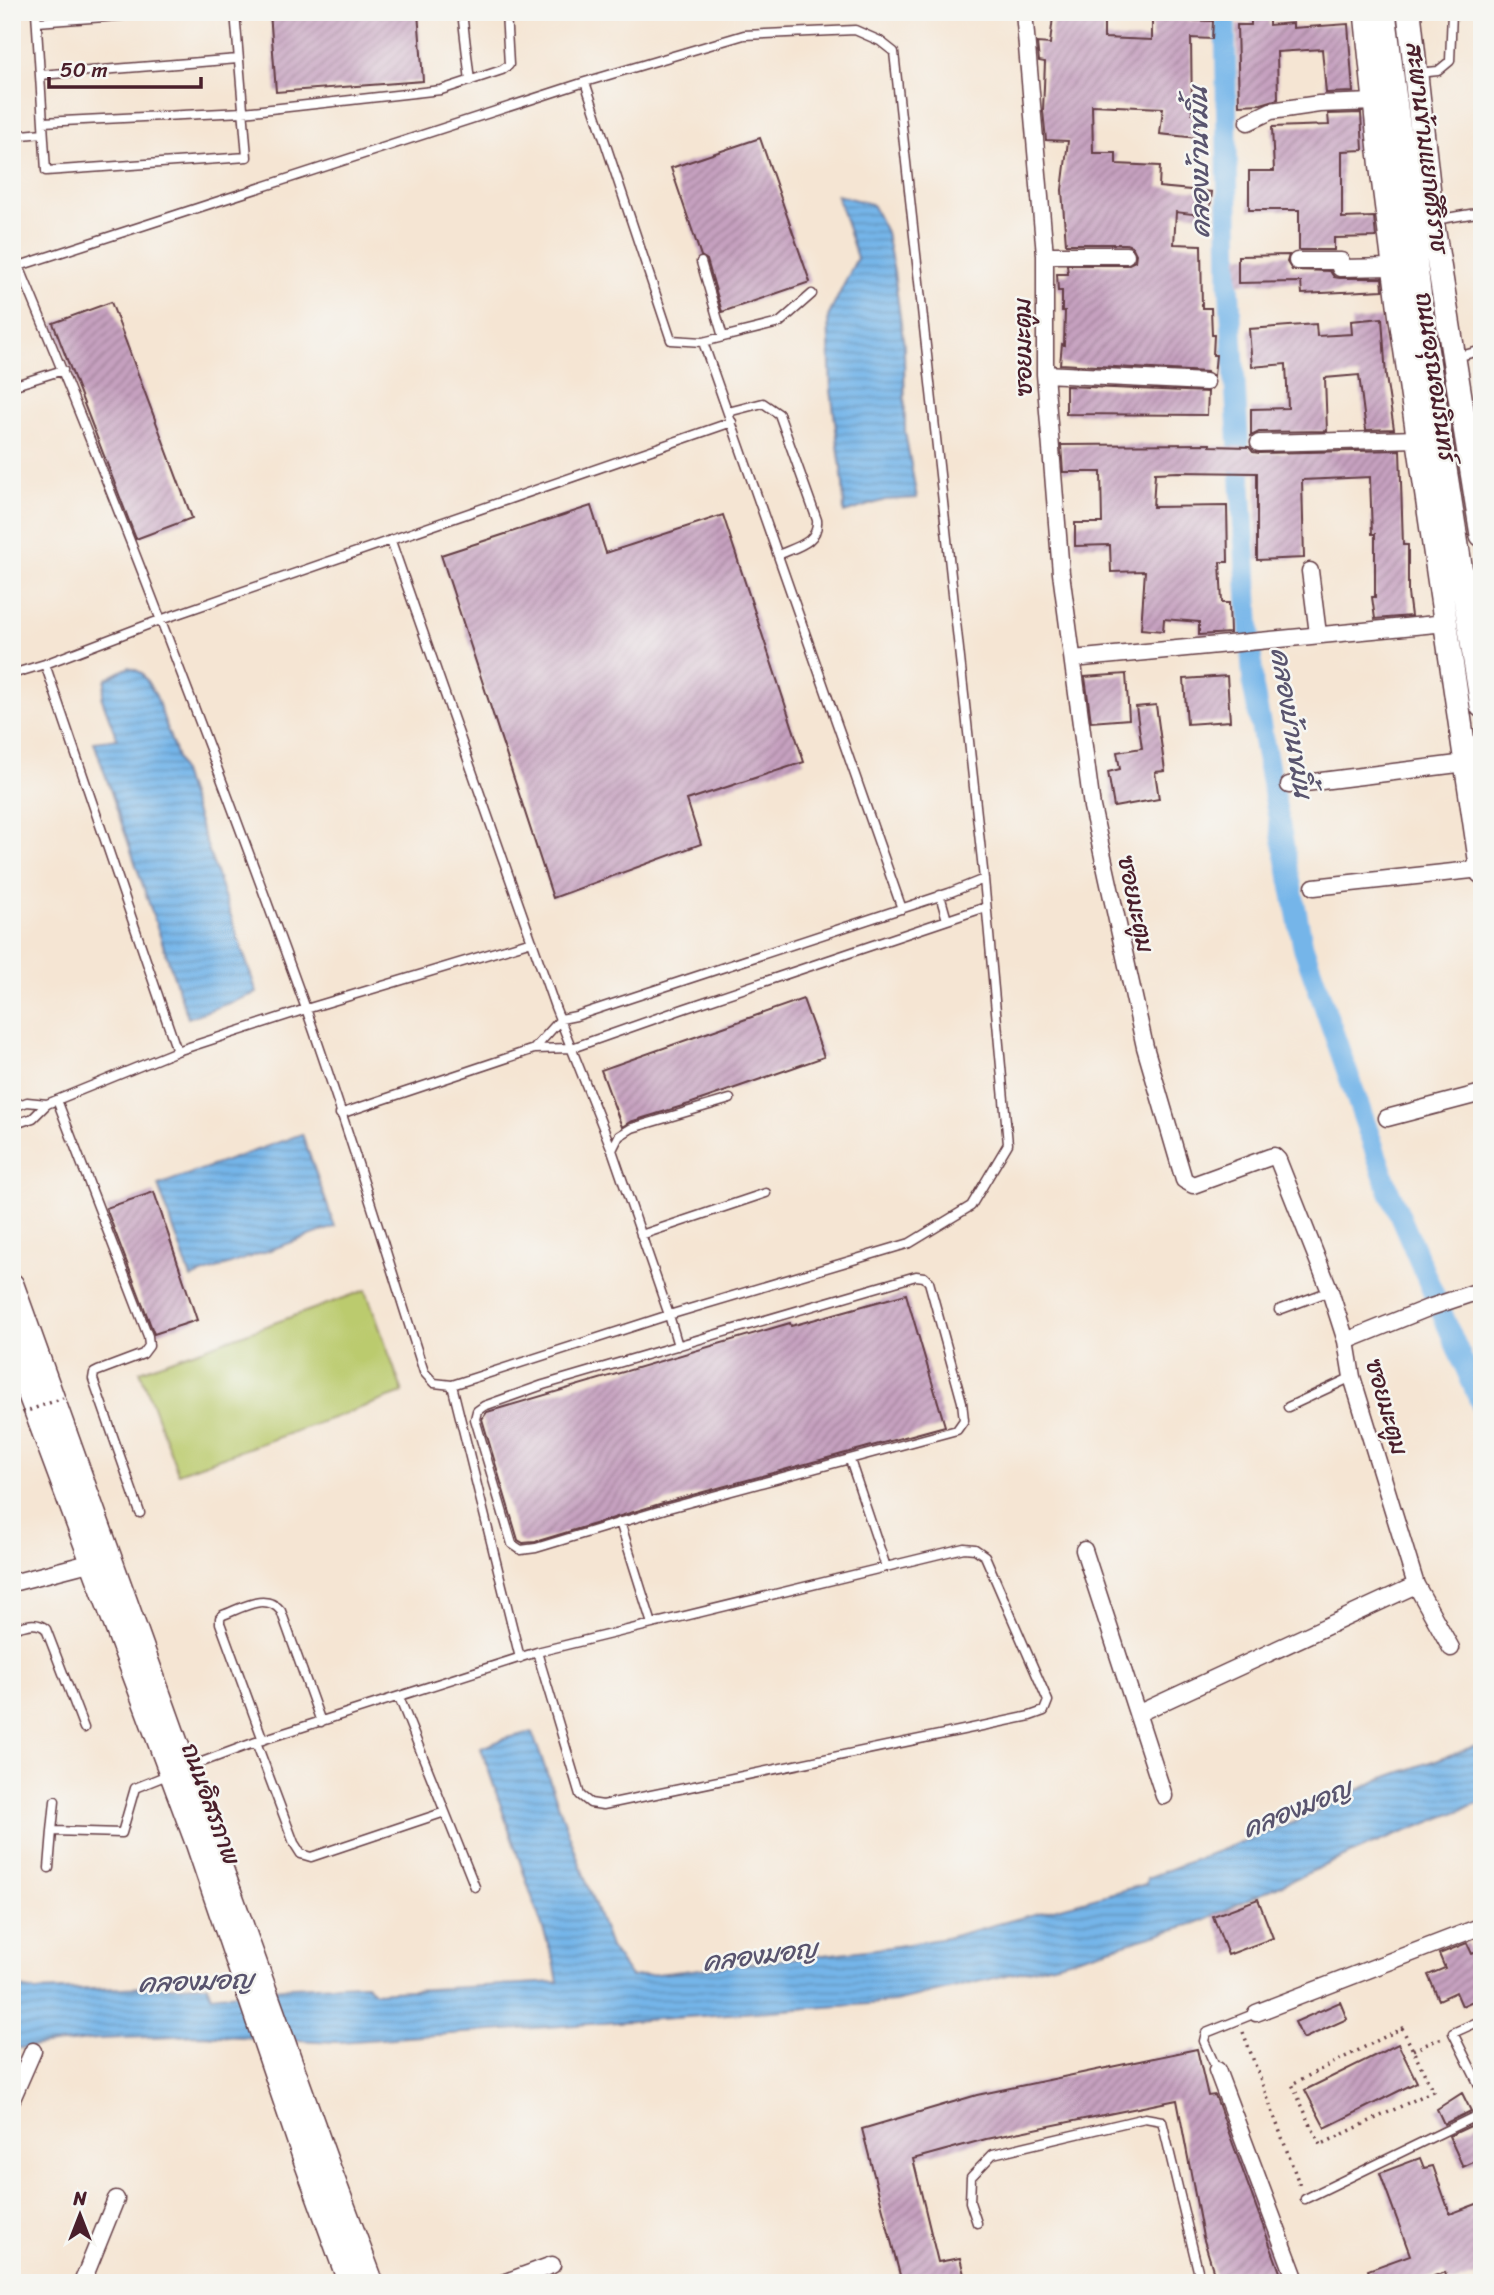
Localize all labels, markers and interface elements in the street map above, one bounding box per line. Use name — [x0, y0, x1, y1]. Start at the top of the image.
street label: สะพานข้ามแยกศิริราช — [1393, 39, 1461, 258]
scale bar — [49, 46, 201, 90]
text: 50 m — [60, 51, 108, 89]
water label: คลองบ้านขมิ้น — [1175, 83, 1223, 238]
street label: ถนนอรุณอมรินทร์ — [1403, 289, 1469, 469]
street label: ซอยมะตูม — [1001, 297, 1045, 396]
water label: คลองบ้านขมิ้น — [1257, 645, 1327, 804]
street label: ซอยมะตูม — [1105, 852, 1167, 957]
street label: ซอยมะตูม — [1353, 1354, 1421, 1460]
street label: ถนนอิสรภาพ — [169, 1737, 253, 1872]
water label: คลองมอญ — [1235, 1764, 1363, 1851]
water label: คลองมอญ — [700, 1925, 824, 1985]
water label: คลองมอญ — [138, 1956, 258, 2006]
north arrow — [46, 2180, 116, 2250]
text: N — [72, 2182, 87, 2215]

